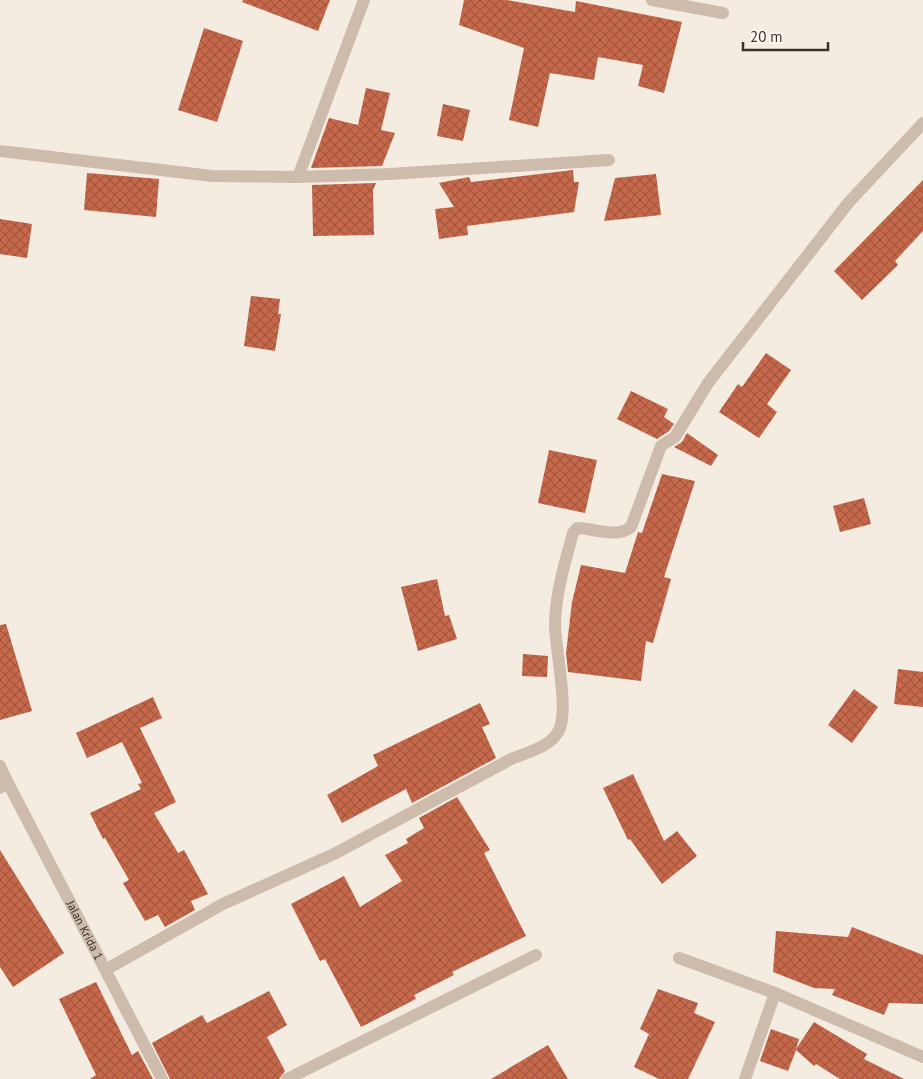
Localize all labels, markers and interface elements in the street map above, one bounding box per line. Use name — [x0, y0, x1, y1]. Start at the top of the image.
scale bar — [743, 20, 828, 52]
text: 20 m — [750, 27, 783, 46]
street label: Jalan Krida 1 — [63, 897, 107, 962]

